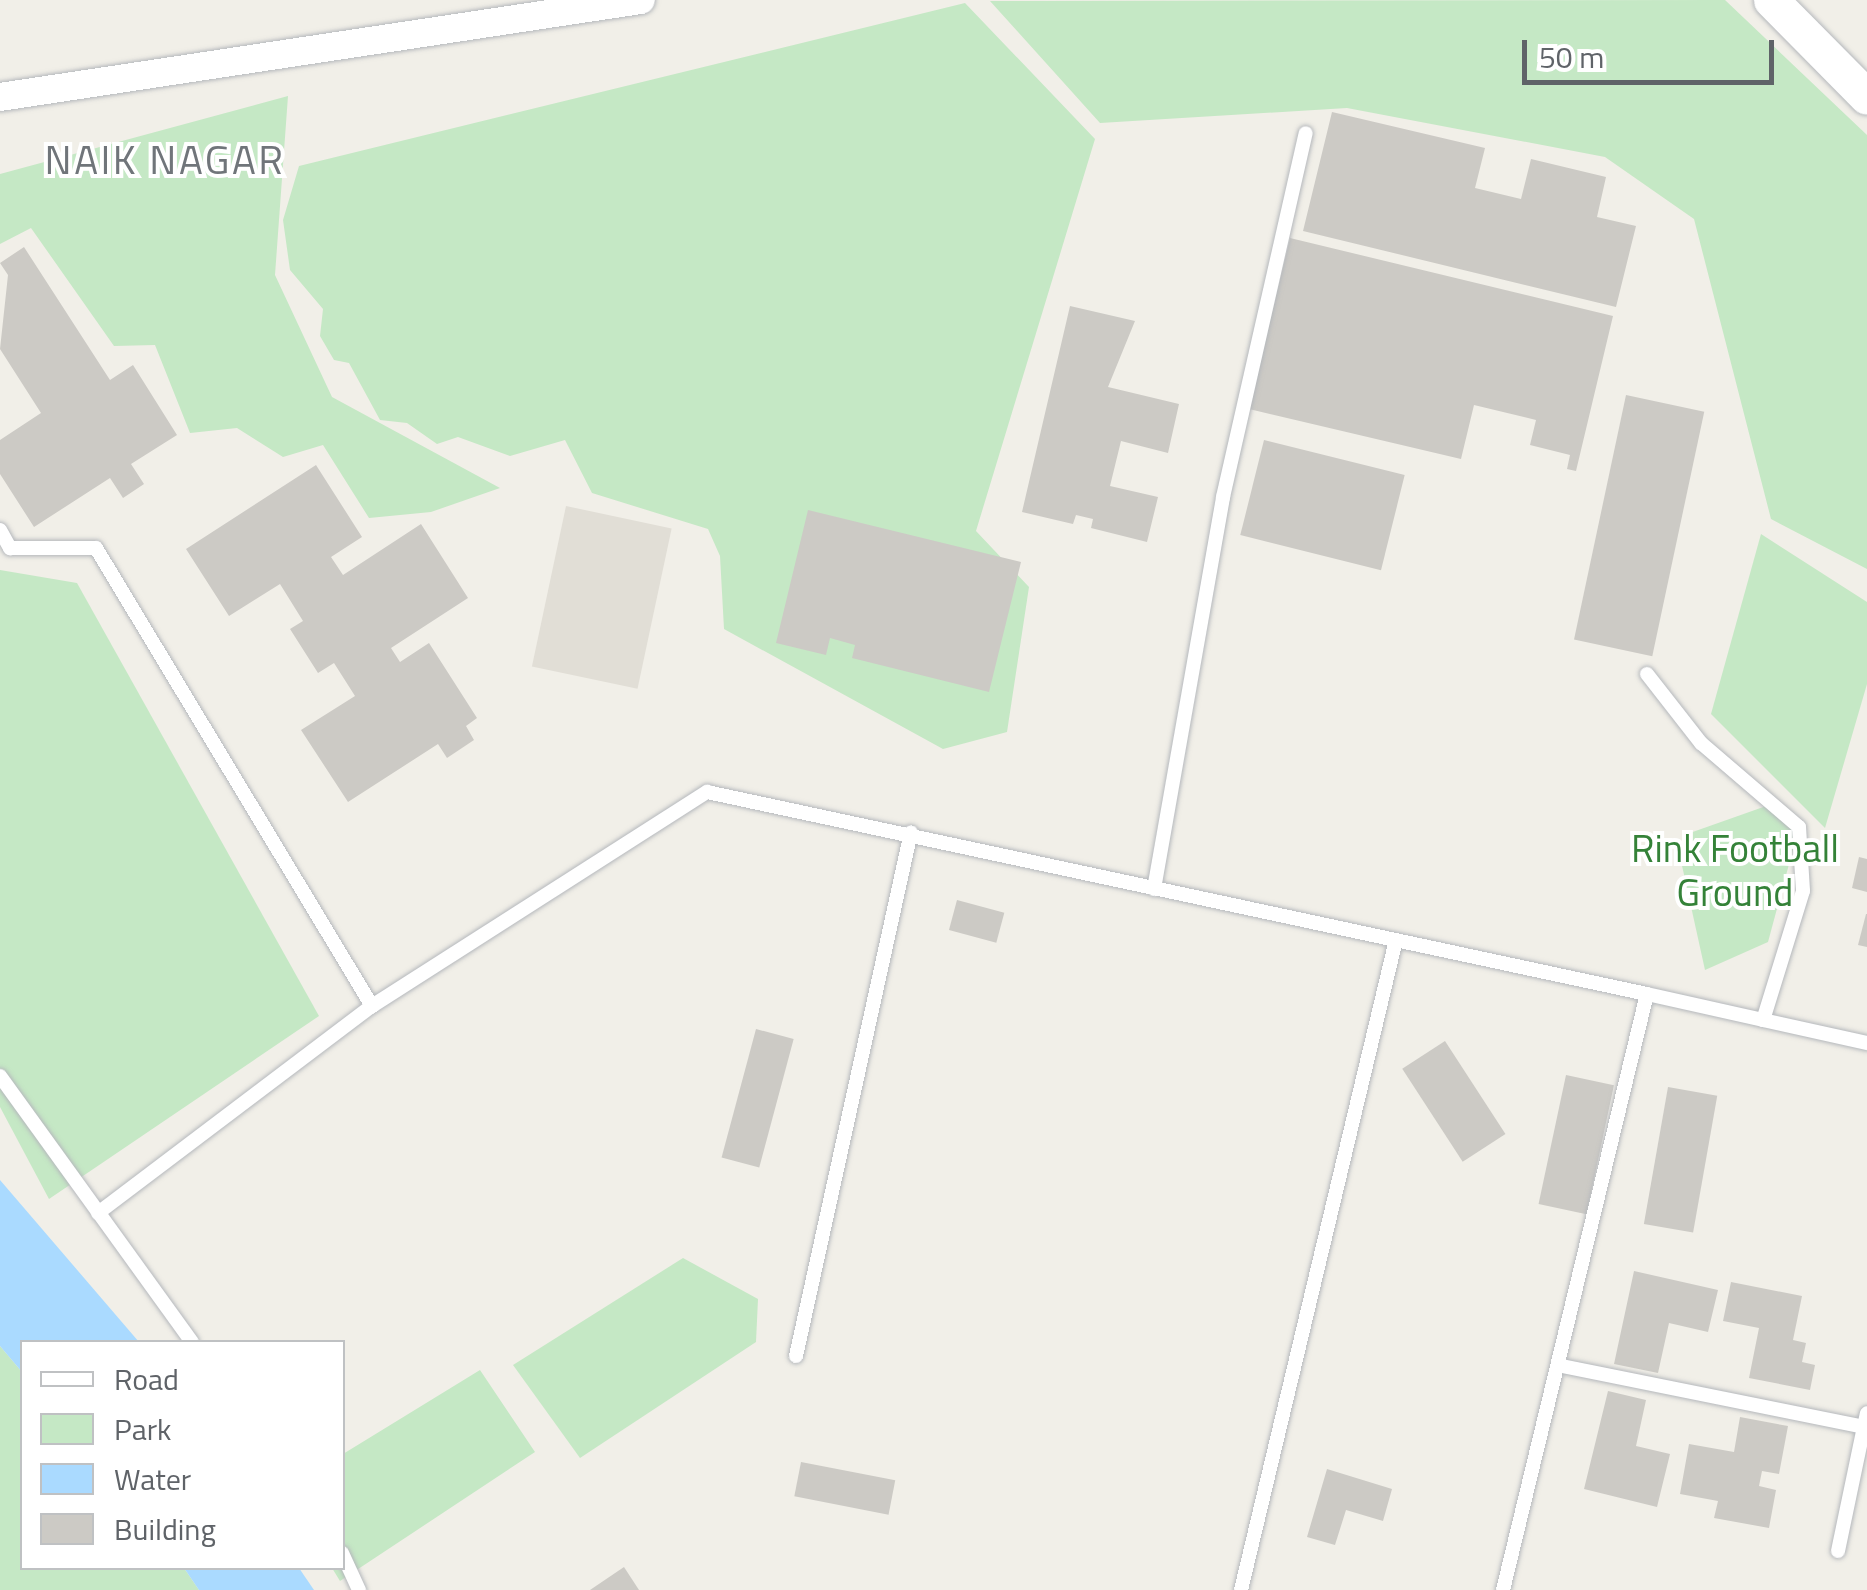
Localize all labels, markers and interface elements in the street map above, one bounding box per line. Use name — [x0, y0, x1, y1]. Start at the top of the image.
scale bar — [1527, 20, 1780, 82]
text: 50 m — [1539, 34, 1604, 80]
district label: NAIK NAGAR — [45, 136, 285, 184]
park label: Rink Football Ground — [1631, 826, 1839, 916]
legend — [20, 1340, 345, 1570]
text: Road — [114, 1356, 179, 1402]
text: Park — [114, 1406, 171, 1452]
text: Water — [114, 1456, 191, 1502]
text: Building — [114, 1506, 216, 1552]

